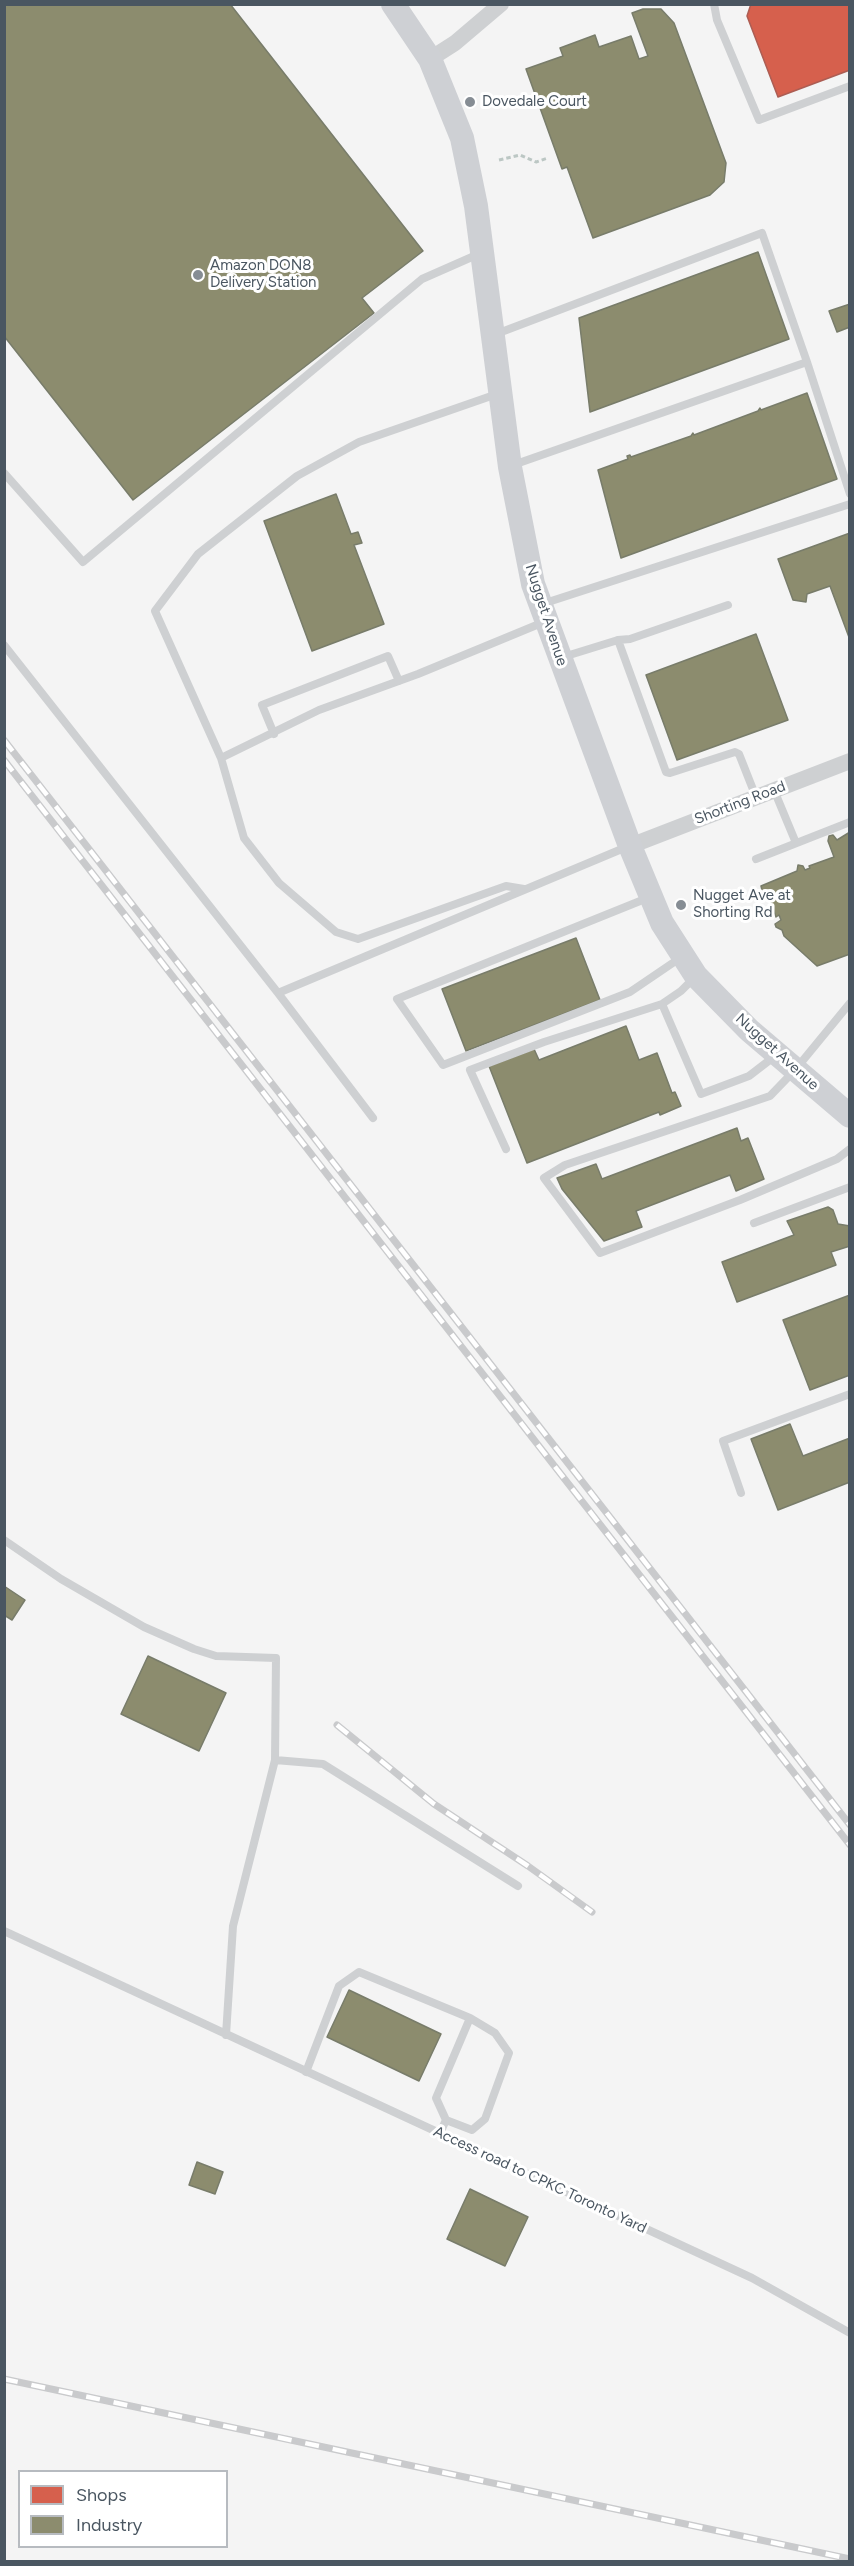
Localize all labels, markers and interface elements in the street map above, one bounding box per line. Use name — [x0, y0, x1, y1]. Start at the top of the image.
place label: Dovedale Court — [482, 93, 587, 111]
marker: Dovedale Court — [463, 95, 477, 109]
place label: Amazon DON8 Delivery Station — [210, 257, 316, 292]
marker: Amazon DON8 Delivery Station — [191, 268, 205, 282]
street label: Nugget Avenue — [521, 562, 571, 668]
street label: Shorting Road — [692, 777, 788, 829]
place label: Nugget Ave at Shorting Rd — [693, 887, 791, 922]
marker: Nugget Ave at Shorting Rd — [674, 898, 688, 912]
street label: Nugget Avenue — [732, 1010, 822, 1094]
street label: Access road to CPKC Toronto Yard — [431, 2123, 649, 2237]
legend — [18, 2470, 228, 2548]
text: Shops — [76, 2484, 127, 2506]
text: Industry — [76, 2514, 142, 2536]

